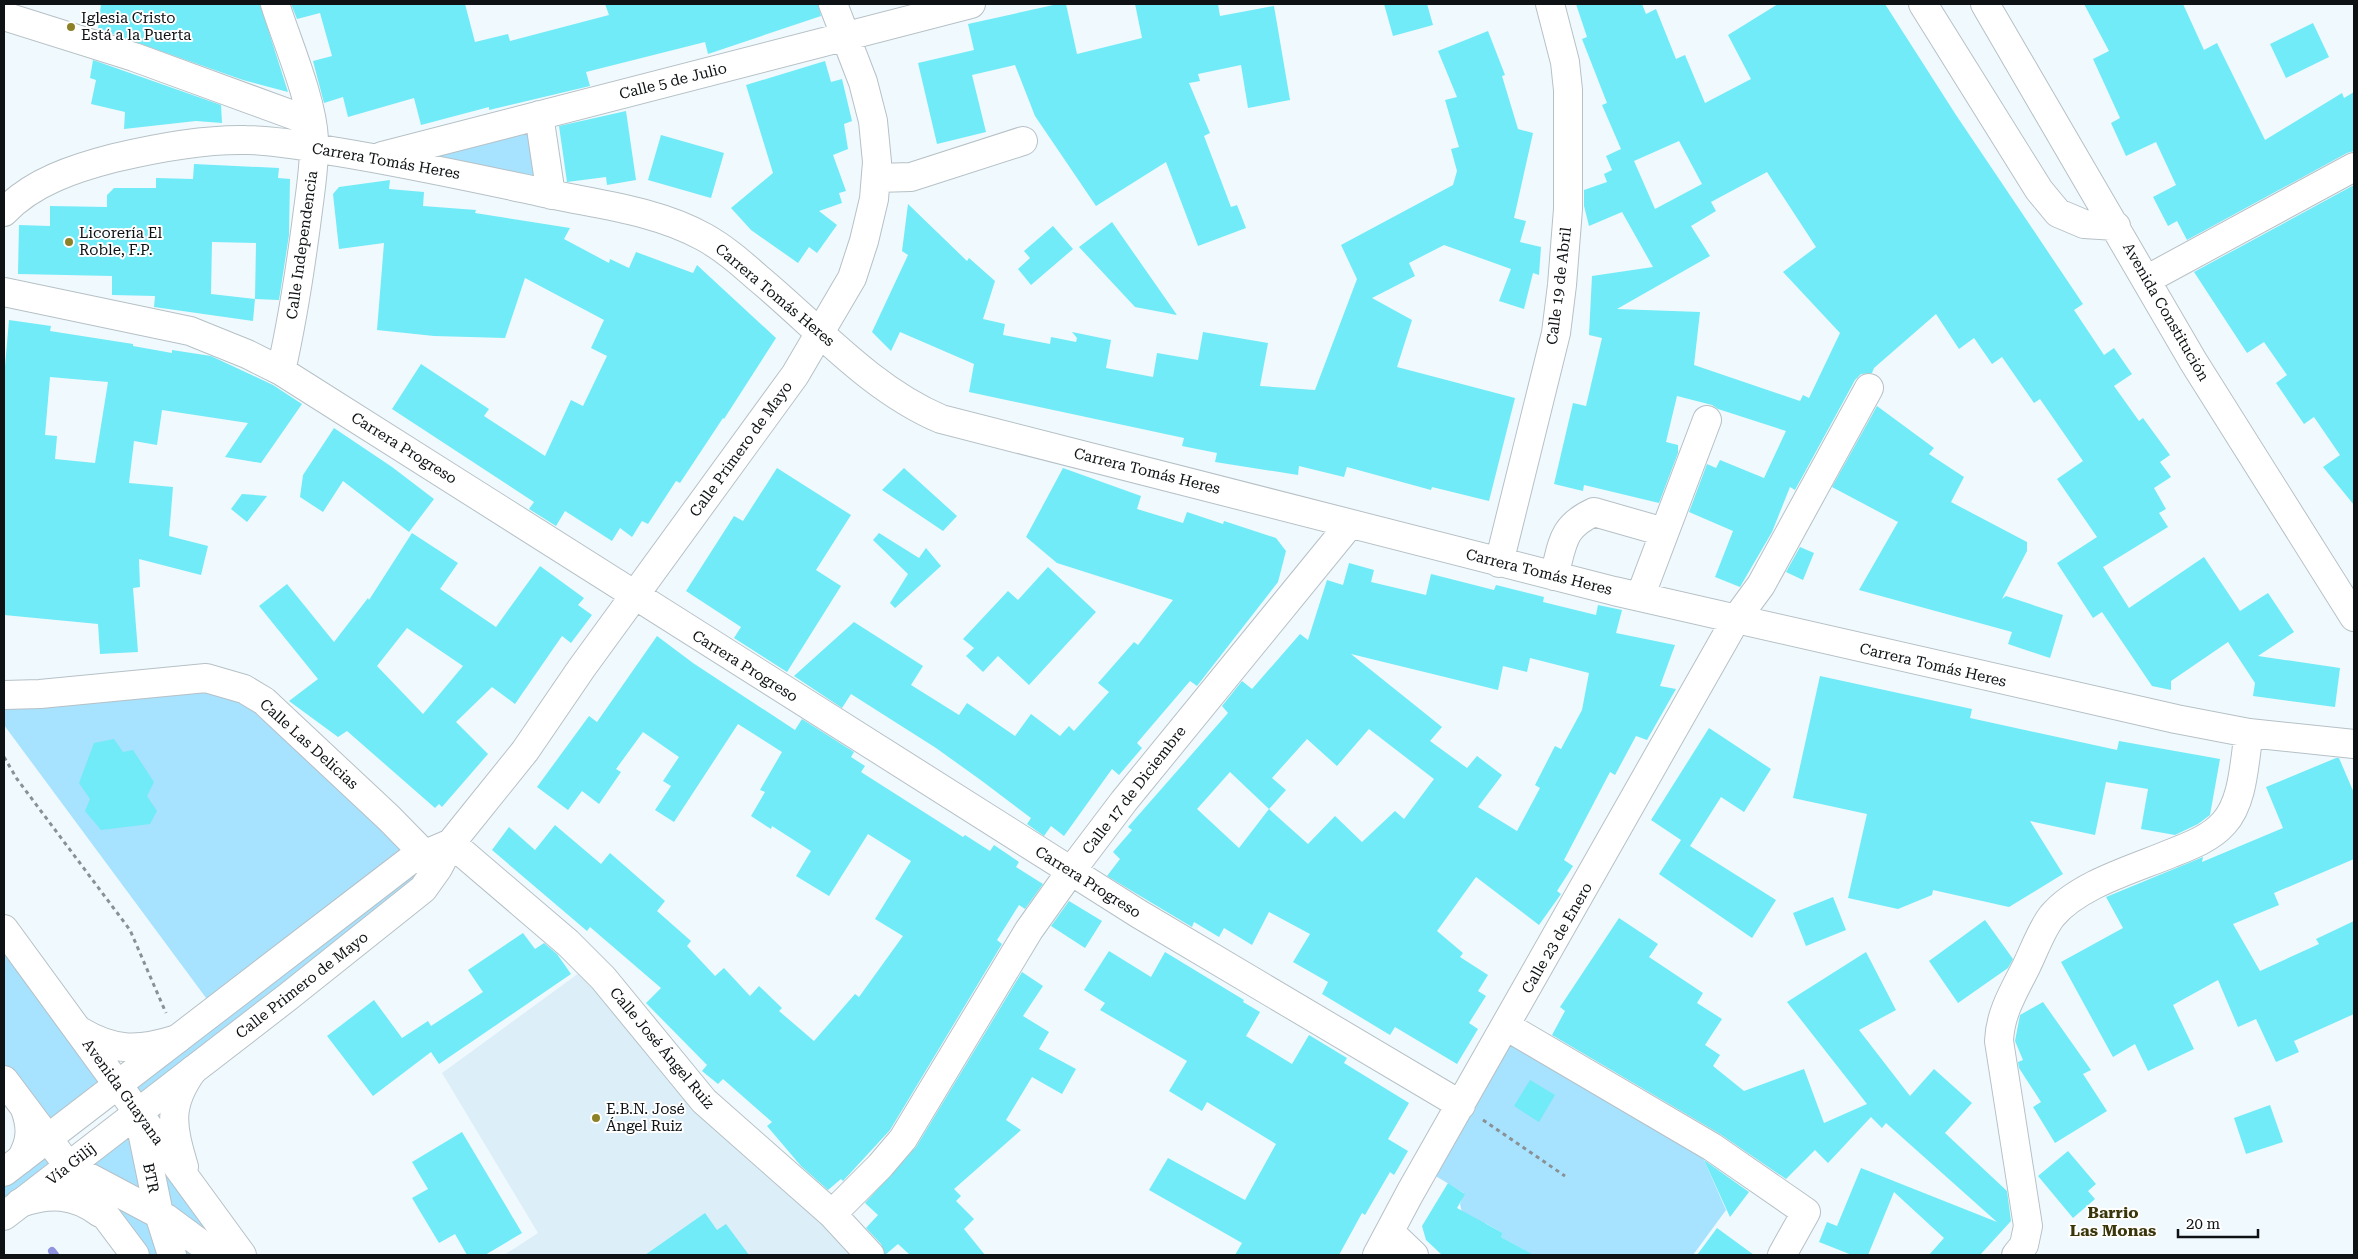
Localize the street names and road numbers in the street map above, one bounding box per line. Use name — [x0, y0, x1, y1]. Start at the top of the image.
street label: Calle 5 de Julio — [617, 59, 729, 103]
street label: Carrera Tomás Heres — [310, 139, 462, 183]
street label: Calle Independencia — [283, 170, 321, 320]
street label: Calle 19 de Abril — [1543, 226, 1575, 346]
street label: Carrera Tomás Heres — [712, 240, 838, 350]
street label: Avenida Constitución — [2119, 240, 2213, 385]
street label: Calle Primero de Mayo — [686, 378, 796, 520]
street label: Carrera Progreso — [348, 408, 460, 488]
street label: Carrera Tomás Heres — [1072, 444, 1222, 498]
street label: Carrera Tomás Heres — [1464, 545, 1614, 599]
street label: Carrera Progreso — [689, 626, 801, 706]
street label: Carrera Tomás Heres — [1858, 639, 2008, 691]
street label: Calle Las Delicias — [256, 695, 362, 793]
street label: Calle 17 de Diciembre — [1078, 722, 1190, 858]
street label: Carrera Progreso — [1032, 842, 1144, 922]
street label: Calle 23 de Enero — [1518, 879, 1596, 997]
street label: Calle Primero de Mayo — [232, 928, 372, 1042]
street label: Calle José Ángel Ruiz — [606, 984, 718, 1112]
street label: Avenida Guayana — [79, 1036, 167, 1148]
street label: Vía Gilij — [43, 1139, 99, 1189]
street label: BTR — [139, 1161, 163, 1195]

